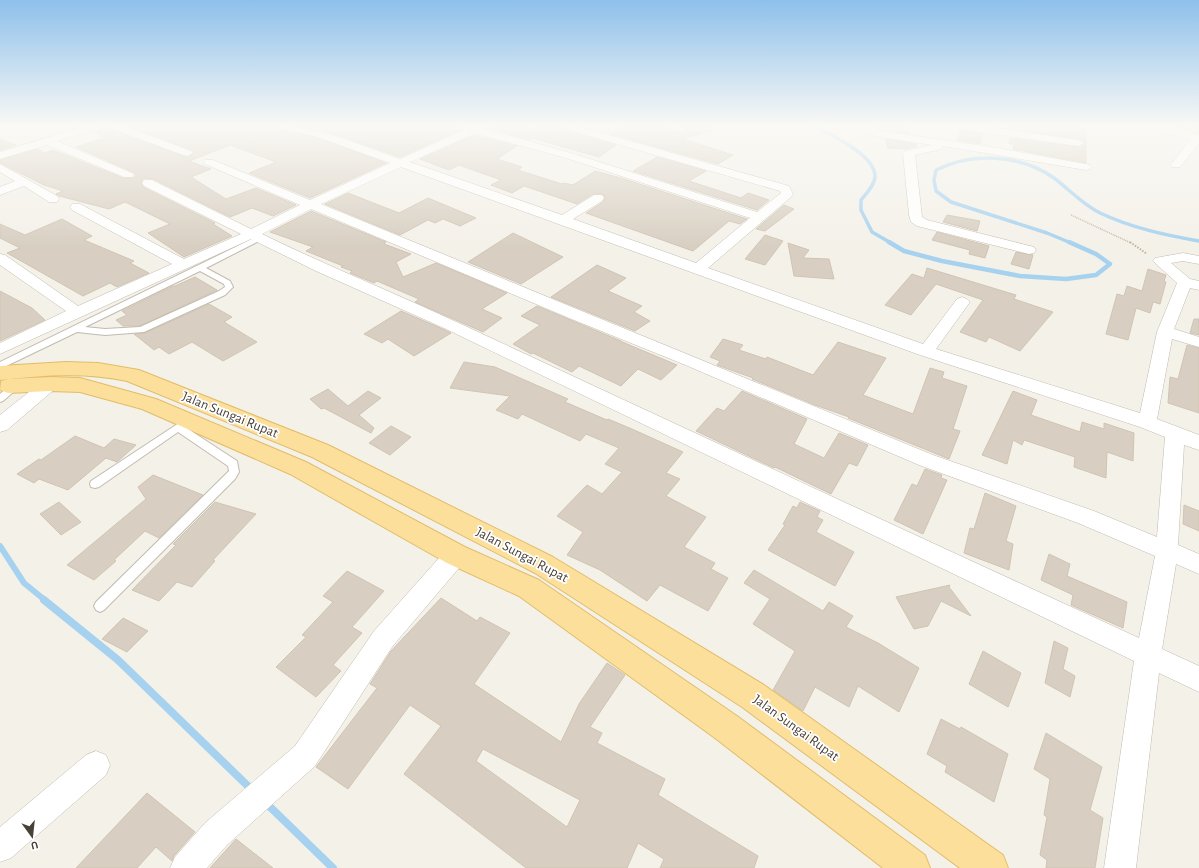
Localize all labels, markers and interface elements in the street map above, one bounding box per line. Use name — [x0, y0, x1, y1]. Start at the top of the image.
street label: Jalan Sungai Rupat — [180, 389, 280, 441]
street label: Jalan Sungai Rupat — [474, 525, 571, 585]
street label: Jalan Sungai Rupat — [751, 692, 842, 764]
north arrow — [12, 816, 52, 856]
text: U — [30, 839, 39, 851]

